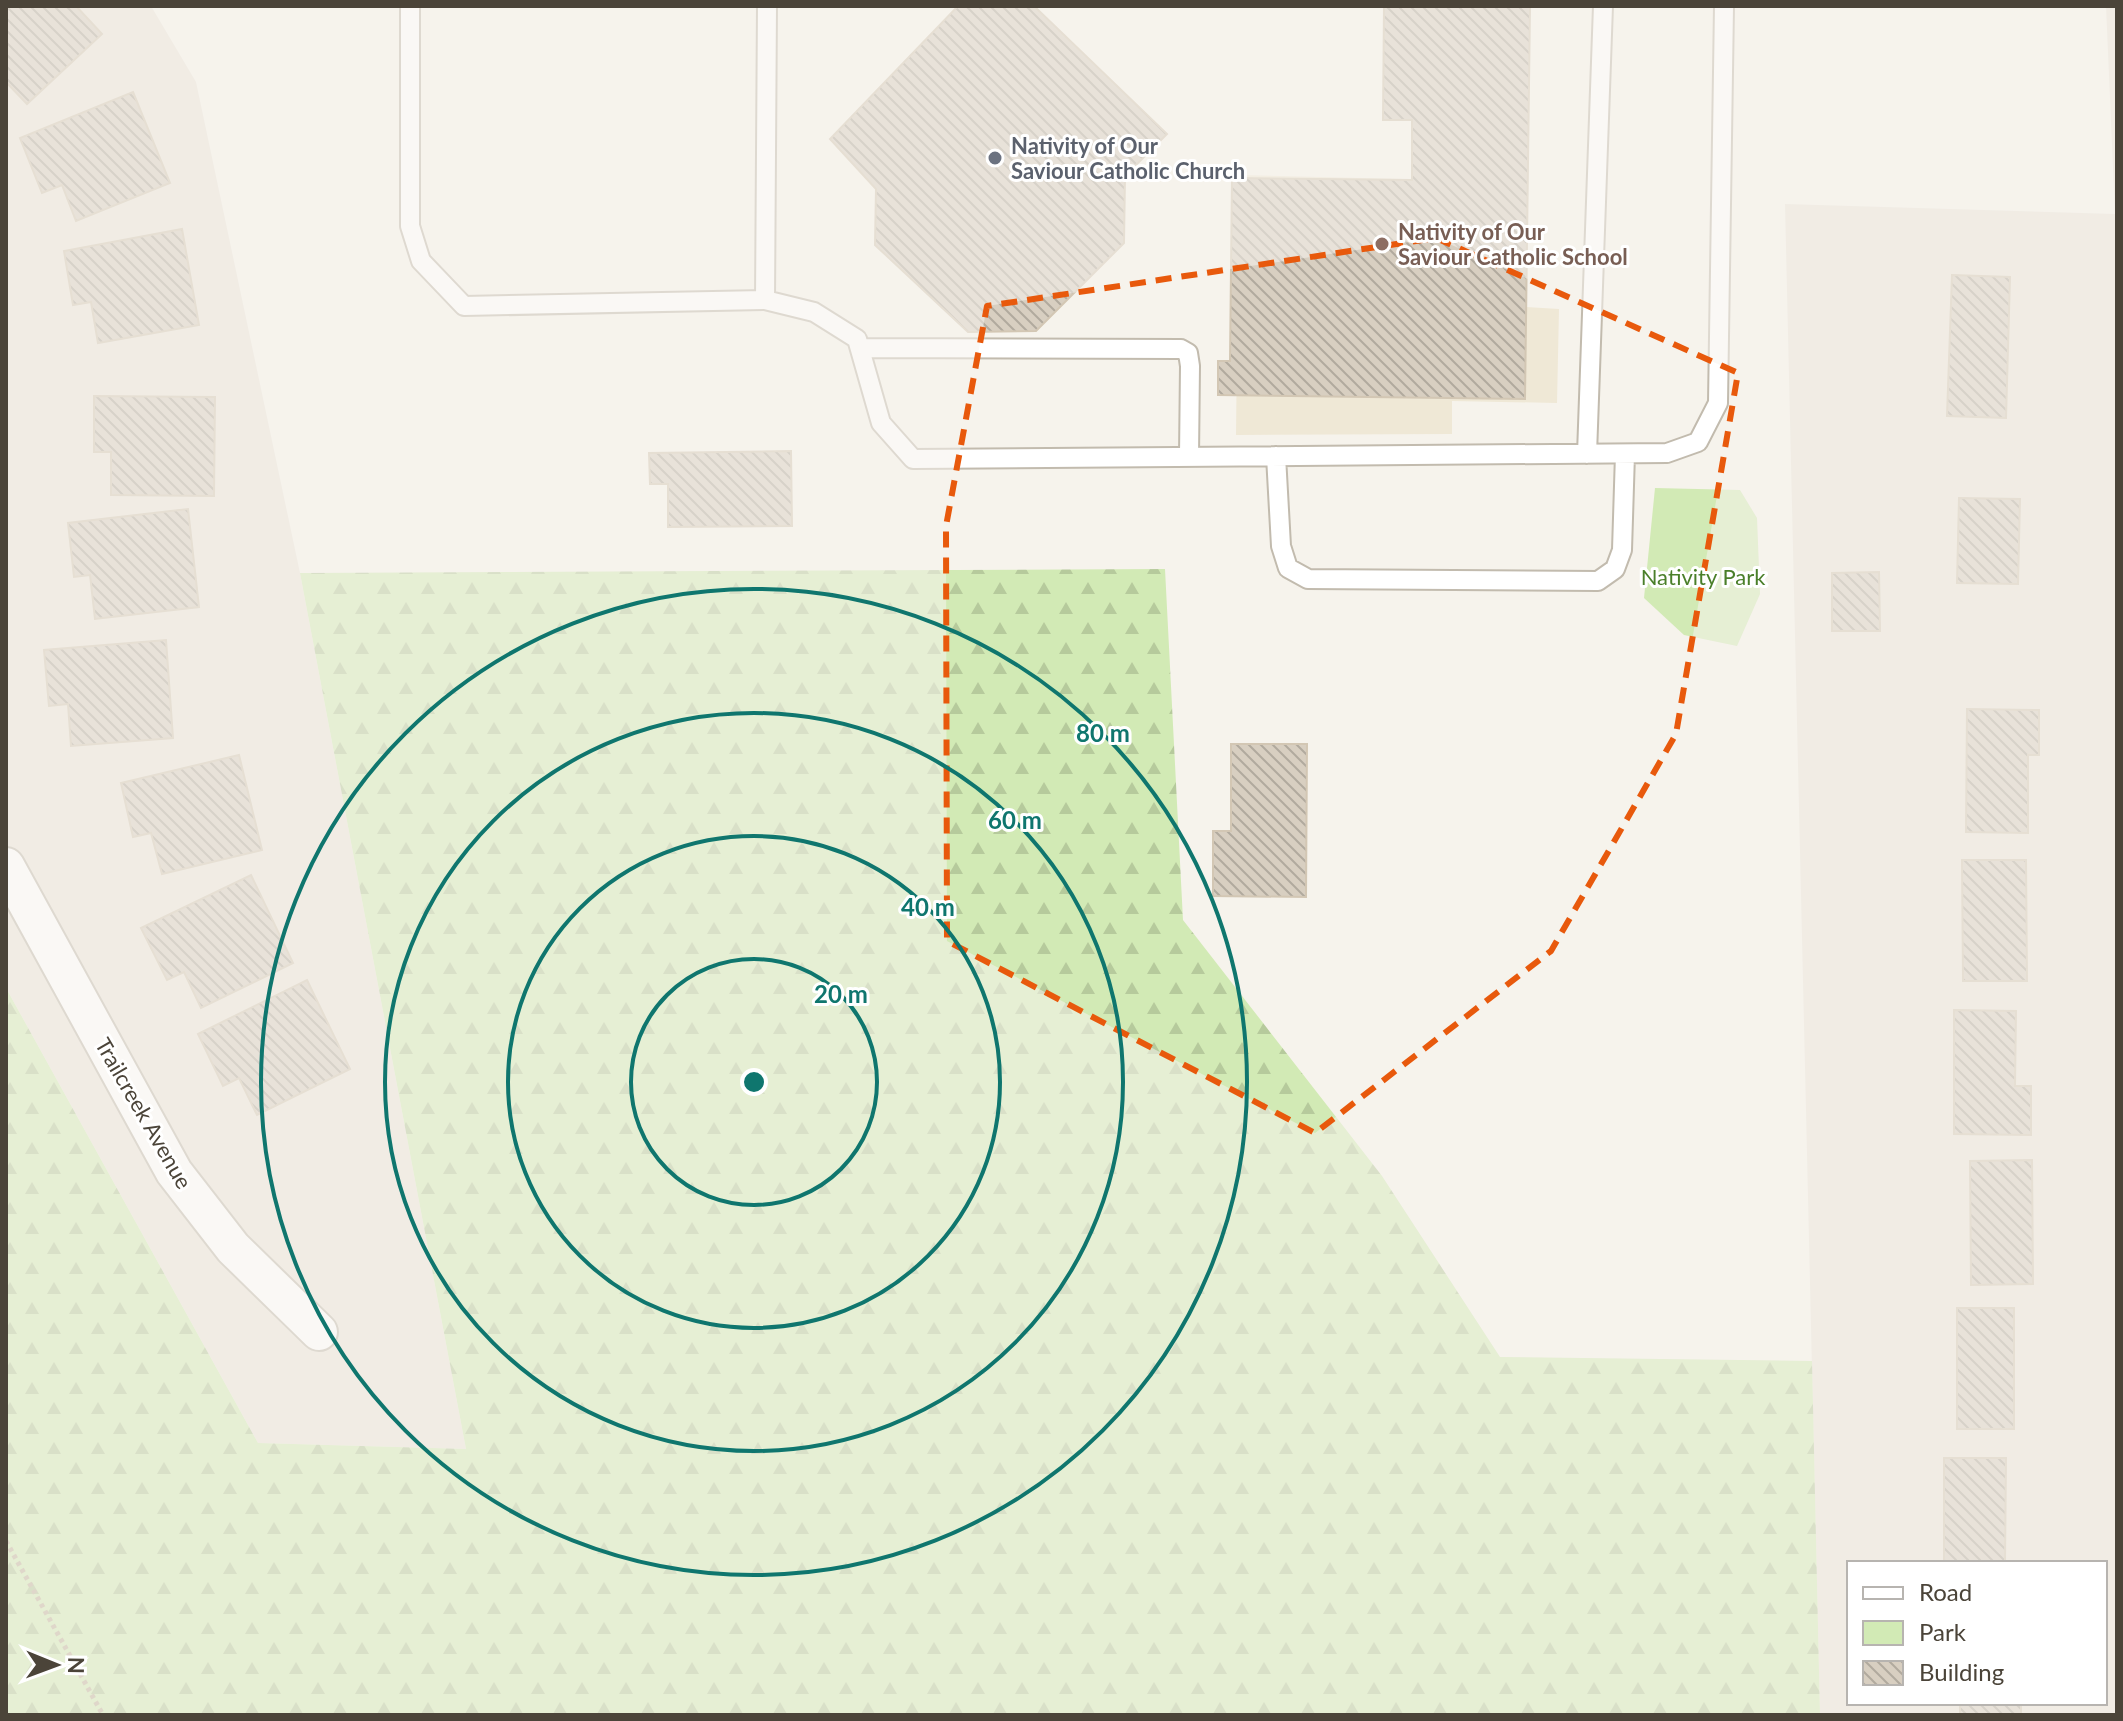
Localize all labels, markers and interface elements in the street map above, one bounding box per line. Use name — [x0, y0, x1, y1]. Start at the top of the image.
place label: Nativity of Our Saviour Catholic Church — [1011, 132, 1245, 184]
marker: Nativity of Our Saviour Catholic Church — [986, 149, 1004, 167]
place label: Nativity of Our Saviour Catholic School — [1398, 218, 1628, 270]
marker: Nativity of Our Saviour Catholic School — [1373, 235, 1391, 253]
park label: Nativity Park — [1641, 563, 1766, 590]
text: 80 m — [1076, 718, 1130, 747]
text: 60 m — [988, 805, 1042, 834]
text: 40 m — [901, 892, 955, 921]
text: 20 m — [814, 979, 868, 1008]
street label: Trailcreek Avenue — [90, 1033, 198, 1193]
centre of rings — [740, 1068, 768, 1096]
legend — [1847, 1561, 2107, 1705]
text: Road — [1919, 1577, 1972, 1606]
text: Park — [1919, 1617, 1967, 1646]
north arrow — [16, 1625, 96, 1705]
text: N — [63, 1657, 90, 1674]
text: Building — [1919, 1657, 2004, 1686]

